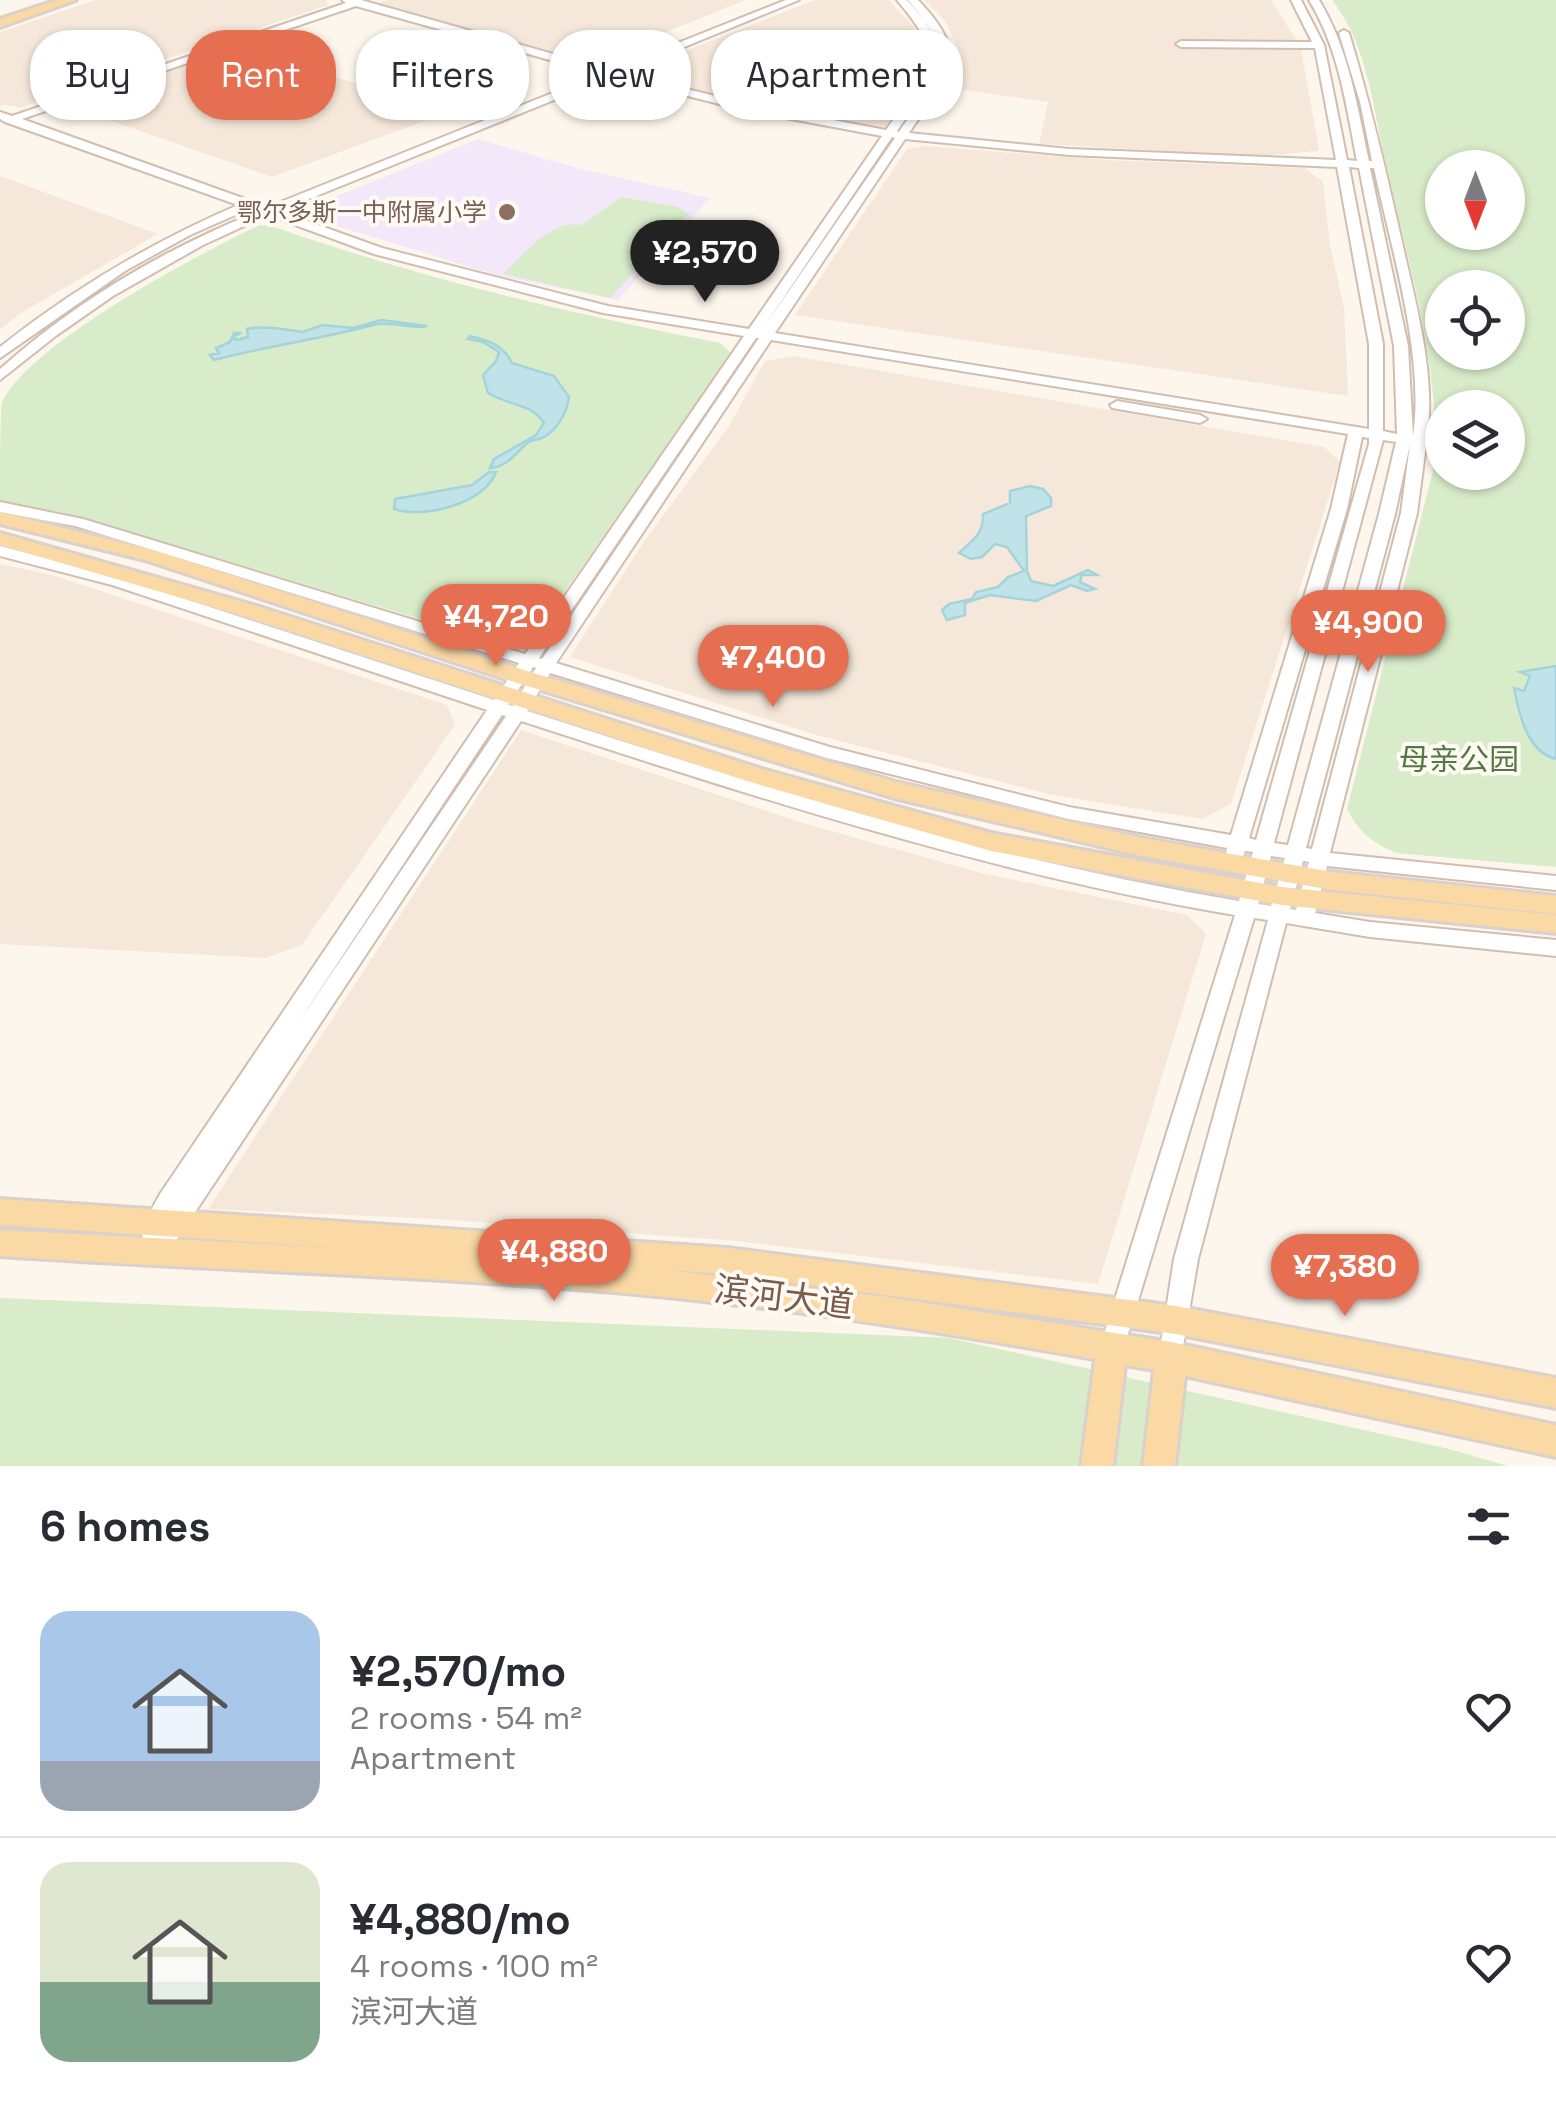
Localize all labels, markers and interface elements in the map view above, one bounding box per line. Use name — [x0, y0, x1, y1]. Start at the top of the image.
chip: Buy — [30, 30, 166, 120]
chip: Rent — [186, 30, 336, 120]
chip: Filters — [356, 30, 529, 120]
chip: New — [549, 30, 691, 120]
chip: Apartment — [711, 30, 963, 120]
north arrow — [1425, 150, 1525, 250]
map controls — [1425, 150, 1525, 490]
place label: 鄂尔多斯一中附属小学 — [237, 196, 487, 228]
marker: 鄂尔多斯一中附属小学 — [496, 201, 518, 223]
pin: ¥2,570 — [624, 220, 786, 305]
text: ¥2,570 — [652, 232, 758, 272]
button: locate — [1425, 270, 1525, 370]
button: layers — [1425, 390, 1525, 490]
pin: ¥4,720 — [415, 584, 577, 669]
pin: ¥4,900 — [1287, 590, 1449, 675]
text: ¥4,720 — [443, 596, 549, 636]
text: ¥4,900 — [1313, 602, 1423, 642]
pin: ¥7,400 — [692, 625, 854, 710]
text: ¥7,400 — [720, 637, 826, 677]
park label: 母亲公园 — [1399, 740, 1519, 779]
pin: ¥4,880 — [473, 1219, 635, 1304]
text: ¥4,880 — [500, 1231, 608, 1271]
pin: ¥7,380 — [1264, 1234, 1426, 1319]
text: ¥7,380 — [1293, 1246, 1397, 1286]
street label: 滨河大道 — [712, 1267, 856, 1327]
icon: filters — [1461, 1499, 1516, 1554]
text: 6 homes — [40, 1500, 210, 1553]
text: ¥2,570/mo — [350, 1645, 566, 1698]
icon: home — [120, 1651, 240, 1771]
icon: heart — [1461, 1684, 1516, 1739]
text: 2 rooms · 54 m² — [350, 1698, 582, 1738]
text: Apartment — [350, 1738, 516, 1778]
text: ¥4,880/mo — [350, 1893, 571, 1946]
icon: home — [120, 1902, 240, 2022]
icon: heart — [1461, 1935, 1516, 1990]
text: 4 rooms · 100 m² — [350, 1946, 598, 1986]
text: 滨河大道 — [350, 1992, 478, 2032]

